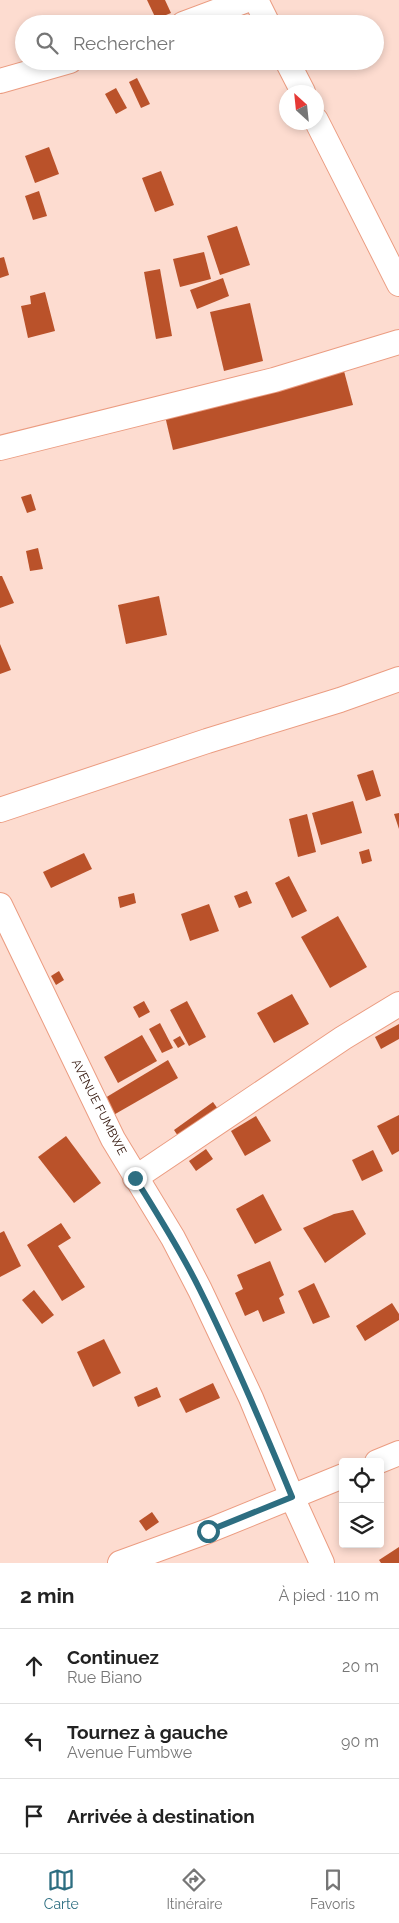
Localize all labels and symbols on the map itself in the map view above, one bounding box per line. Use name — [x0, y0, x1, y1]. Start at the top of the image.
north arrow — [279, 85, 324, 130]
street label: AVENUE FUMBWE — [69, 1057, 129, 1157]
route end — [124, 1167, 147, 1190]
route start — [197, 1520, 220, 1543]

